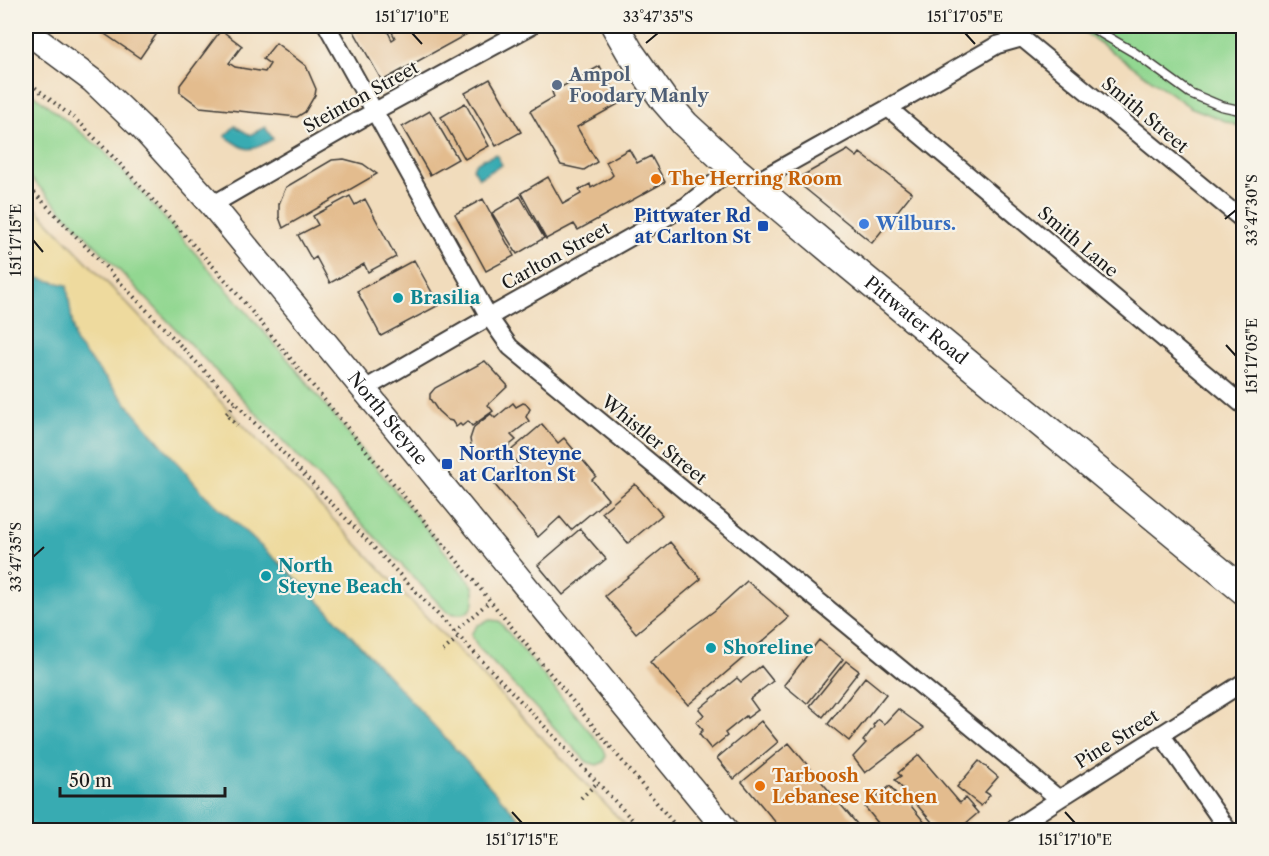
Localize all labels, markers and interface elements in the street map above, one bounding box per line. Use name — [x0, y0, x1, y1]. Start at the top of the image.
text: 151°17'10"E — [375, 7, 449, 26]
text: 33°47'35"S — [623, 7, 693, 26]
text: 151°17'05"E — [927, 7, 1003, 26]
street label: Steinton Street — [299, 56, 423, 138]
place label: Ampol Foodary Manly — [568, 64, 710, 107]
street label: Smith Street — [1097, 72, 1193, 158]
marker: Ampol Foodary Manly — [550, 78, 564, 92]
place label: The Herring Room — [668, 168, 842, 190]
marker: The Herring Room — [649, 172, 663, 186]
text: 33°47'30"S — [1242, 174, 1261, 246]
street label: Smith Lane — [1033, 202, 1123, 282]
text: 151°17'15"E — [6, 204, 25, 276]
place label: Pittwater Rd at Carlton St — [634, 205, 752, 248]
place label: Wilburs. — [875, 213, 956, 235]
street label: Carlton Street — [498, 217, 615, 295]
marker: Wilburs. — [857, 217, 871, 231]
marker: Pittwater Rd at Carlton St — [756, 219, 770, 233]
street label: Pittwater Road — [860, 272, 972, 369]
place label: Brasilia — [410, 287, 481, 309]
marker: Brasilia — [391, 291, 405, 305]
text: 151°17'05"E — [1242, 318, 1261, 394]
street label: North Steyne — [343, 368, 432, 469]
street label: Whistler Street — [596, 390, 712, 490]
place label: North Steyne at Carlton St — [459, 443, 582, 486]
marker: North Steyne at Carlton St — [440, 457, 454, 471]
text: 33°47'35"S — [6, 522, 25, 592]
place label: North Steyne Beach — [278, 555, 403, 598]
marker: North Steyne Beach — [259, 569, 273, 583]
place label: Shoreline — [723, 637, 814, 659]
marker: Shoreline — [704, 641, 718, 655]
street label: Pine Street — [1071, 704, 1163, 773]
scale bar — [60, 760, 225, 798]
place label: Tarboosh Lebanese Kitchen — [772, 765, 938, 808]
text: 50 m — [69, 770, 112, 792]
marker: Tarboosh Lebanese Kitchen — [753, 779, 767, 793]
text: 151°17'15"E — [486, 830, 558, 849]
text: 151°17'10"E — [1038, 830, 1112, 849]

